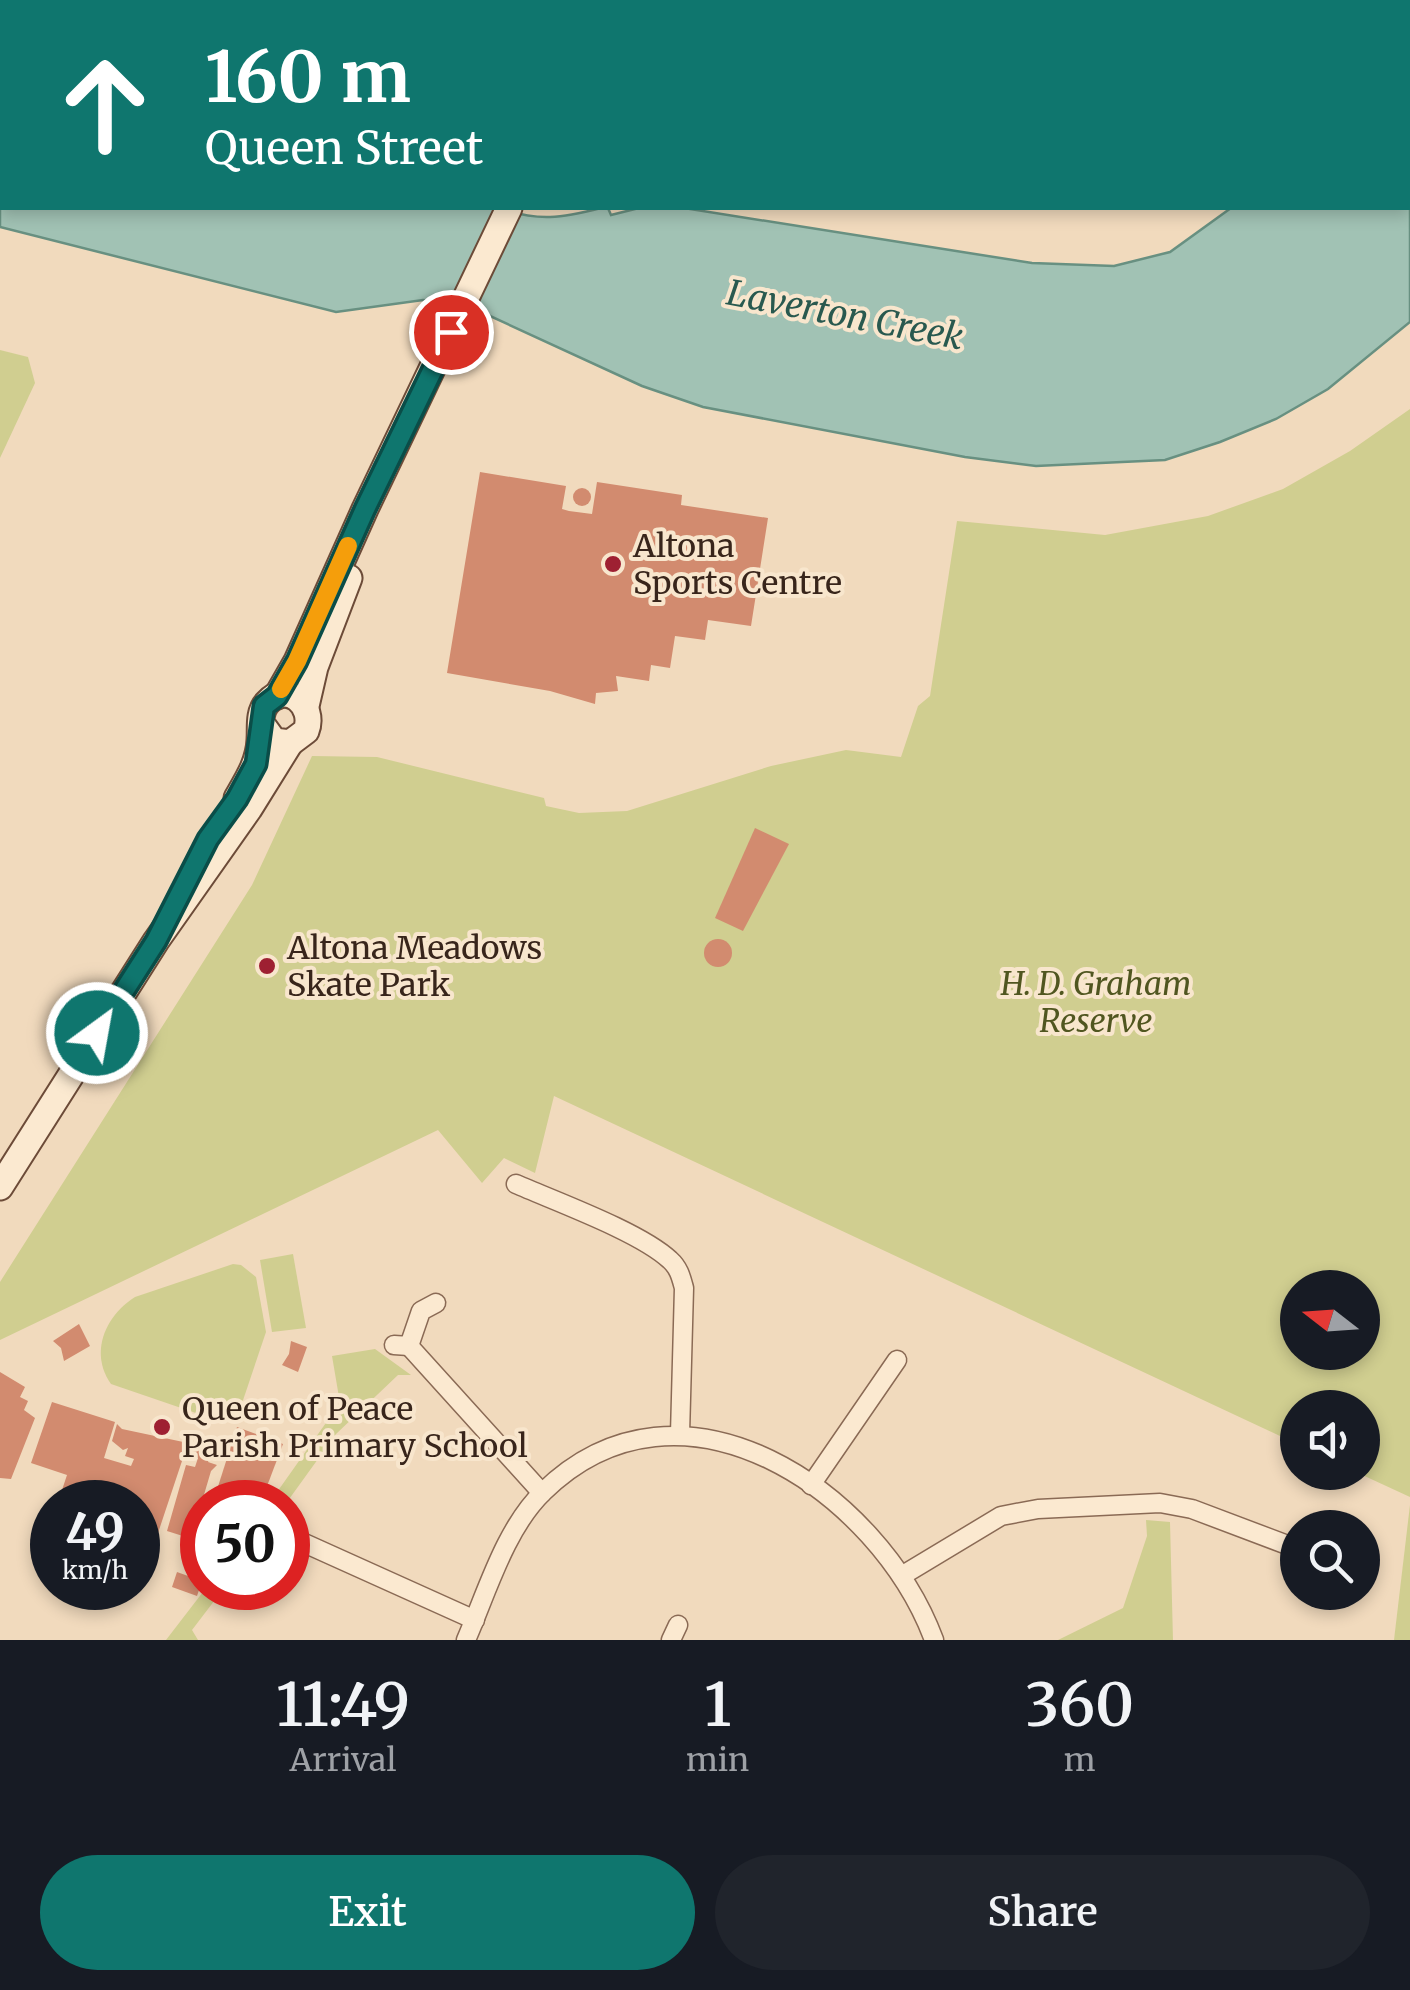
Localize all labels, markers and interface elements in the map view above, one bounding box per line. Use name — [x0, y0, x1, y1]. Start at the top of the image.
text: 160 m — [205, 33, 411, 121]
icon: ahead — [40, 40, 170, 170]
text: Queen Street — [205, 120, 483, 176]
water label: Laverton Creek — [723, 271, 967, 359]
pin — [409, 290, 494, 375]
icon: arrive — [424, 305, 479, 360]
place label: Altona Sports Centre — [632, 526, 842, 603]
marker: Altona Sports Centre — [602, 553, 624, 575]
place label: Altona Meadows Skate Park — [286, 928, 542, 1005]
marker: Altona Meadows Skate Park — [256, 955, 278, 977]
park label: H. D. Graham Reserve — [999, 964, 1192, 1041]
position arrow — [45, 981, 149, 1085]
north arrow — [1280, 1270, 1380, 1370]
map controls — [1280, 1270, 1380, 1610]
place label: Queen of Peace Parish Primary School — [182, 1389, 528, 1466]
button: sound — [1280, 1390, 1380, 1490]
marker: Queen of Peace Parish Primary School — [151, 1416, 173, 1438]
speed limit sign: 50 — [180, 1480, 310, 1610]
text: 49 — [65, 1501, 125, 1564]
button: search — [1280, 1510, 1380, 1610]
text: km/h — [62, 1554, 128, 1586]
text: 11:49 — [276, 1667, 410, 1742]
text: 1 — [704, 1667, 731, 1742]
text: 360 — [1025, 1667, 1134, 1742]
text: Arrival — [290, 1740, 396, 1780]
text: min — [686, 1740, 749, 1780]
text: m — [1064, 1740, 1096, 1780]
button: Exit — [40, 1855, 695, 1970]
button: Share — [715, 1855, 1370, 1970]

